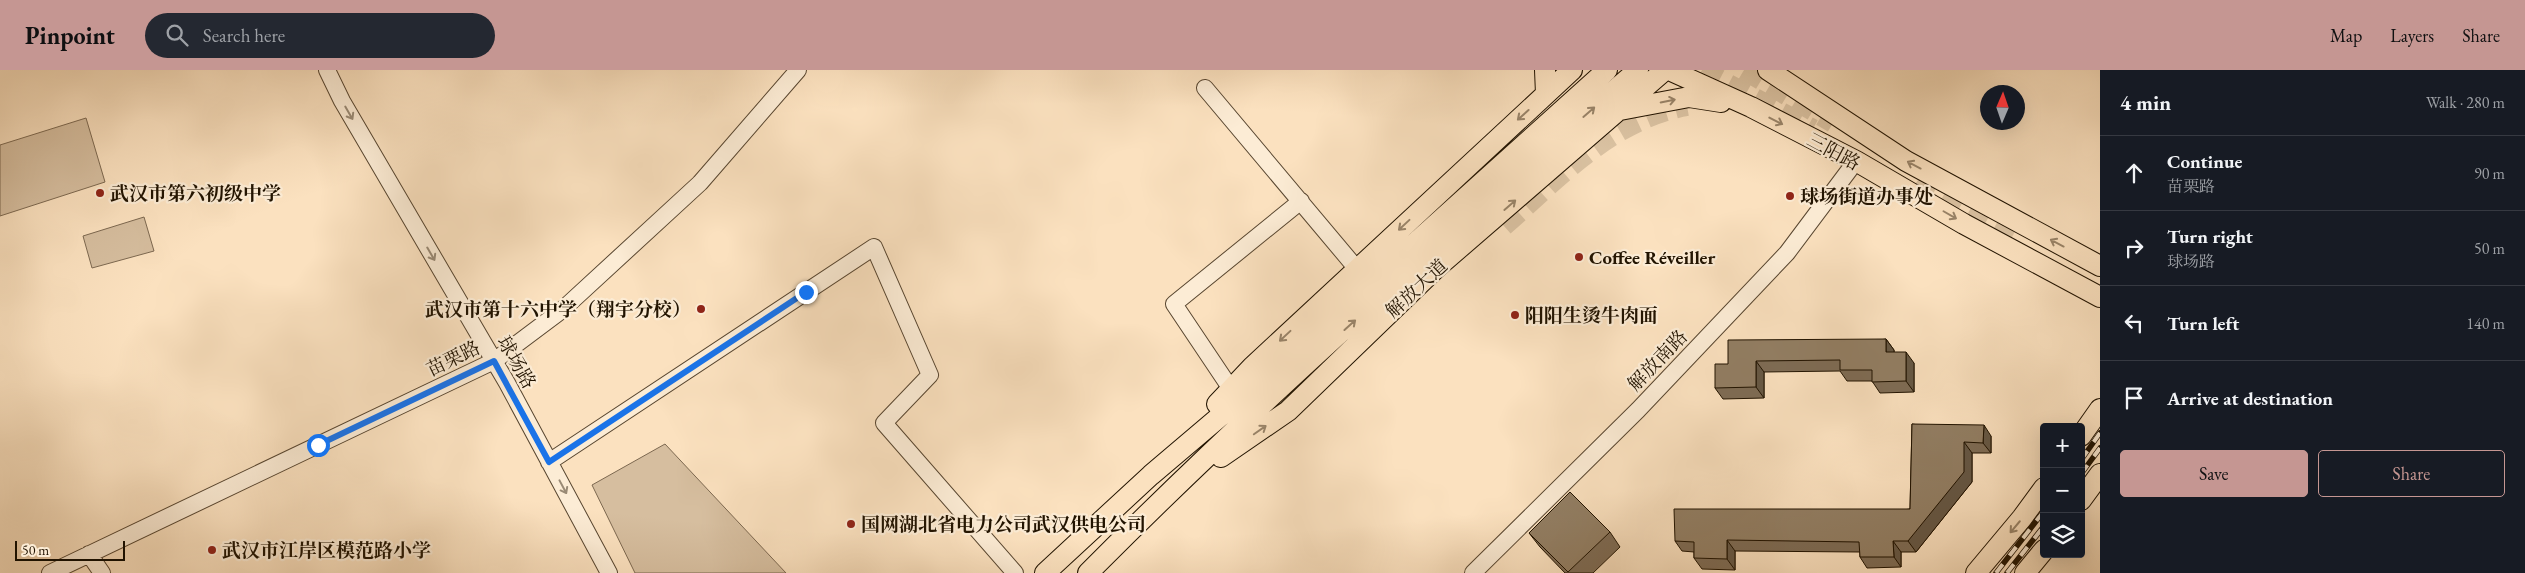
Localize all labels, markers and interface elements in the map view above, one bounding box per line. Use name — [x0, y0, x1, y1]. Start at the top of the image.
search box — [145, 13, 495, 58]
text: Pinpoint — [25, 20, 115, 51]
icon: search — [163, 21, 191, 49]
text: Search here — [203, 23, 285, 48]
text: Map — [2330, 24, 2362, 47]
text: Layers — [2390, 24, 2434, 47]
text: Share — [2462, 24, 2500, 47]
north arrow — [1980, 85, 2025, 130]
text: 4 min — [2120, 89, 2171, 116]
text: Walk · 280 m — [2426, 92, 2505, 113]
one-way arrow — [1660, 96, 1676, 105]
one-way arrow — [345, 106, 355, 120]
one-way arrow — [1582, 107, 1595, 118]
one-way arrow — [1517, 109, 1530, 121]
one-way arrow — [1769, 116, 1784, 126]
street label: 三阳路 — [1803, 127, 1865, 176]
text: Continue — [2167, 149, 2242, 174]
icon: ahead — [2120, 159, 2148, 187]
one-way arrow — [1908, 160, 1922, 170]
text: 90 m — [2474, 163, 2505, 184]
text: 苗栗路 — [2167, 176, 2215, 197]
place label: 武汉市第六初级中学 — [110, 181, 281, 206]
place label: 球场街道办事处 — [1800, 184, 1933, 209]
marker: 武汉市第六初级中学 — [94, 187, 106, 199]
marker: 球场街道办事处 — [1784, 190, 1796, 202]
one-way arrow — [1503, 200, 1516, 211]
one-way arrow — [1942, 211, 1956, 221]
one-way arrow — [1398, 219, 1410, 231]
text: Turn right — [2167, 224, 2253, 249]
icon: right — [2120, 234, 2148, 262]
one-way arrow — [2050, 238, 2065, 247]
text: 50 m — [2474, 238, 2505, 259]
place label: Coffee Réveiller — [1589, 245, 1715, 270]
one-way arrow — [427, 246, 437, 260]
marker: Coffee Réveiller — [1573, 251, 1585, 263]
text: 球场路 — [2167, 251, 2215, 272]
street label: 解放大道 — [1380, 253, 1453, 323]
route end — [795, 281, 818, 304]
place label: 武汉市第十六中学（翔宇分校） — [425, 297, 691, 322]
marker: 武汉市第十六中学（翔宇分校） — [695, 303, 707, 315]
place label: 阳阳生烫牛肉面 — [1525, 303, 1658, 328]
marker: 阳阳生烫牛肉面 — [1509, 309, 1521, 321]
icon: left — [2120, 309, 2148, 337]
text: Turn left — [2167, 311, 2239, 336]
text: 140 m — [2466, 313, 2505, 334]
one-way arrow — [1343, 319, 1356, 331]
street label: 解放南路 — [1622, 324, 1693, 396]
one-way arrow — [1279, 330, 1292, 342]
street label: 球场路 — [491, 331, 542, 393]
street label: 苗栗路 — [422, 335, 484, 382]
icon: arrive — [2120, 384, 2148, 412]
text: Arrive at destination — [2167, 386, 2333, 411]
map controls — [2040, 423, 2085, 558]
button: + — [2040, 423, 2085, 468]
one-way arrow — [1252, 425, 1266, 435]
route start — [307, 434, 330, 457]
button: Save — [2120, 450, 2308, 497]
button: Share — [2318, 450, 2505, 497]
button: − — [2040, 468, 2085, 513]
one-way arrow — [558, 479, 568, 493]
place label: 国网湖北省电力公司武汉供电公司 — [861, 512, 1146, 537]
button: layers — [2040, 513, 2085, 558]
marker: 国网湖北省电力公司武汉供电公司 — [845, 518, 857, 530]
one-way arrow — [2009, 520, 2020, 533]
scale bar — [15, 538, 125, 561]
place label: 武汉市江岸区模范路小学 — [222, 538, 431, 563]
text: 50 m — [22, 541, 49, 559]
marker: 武汉市江岸区模范路小学 — [206, 544, 218, 556]

